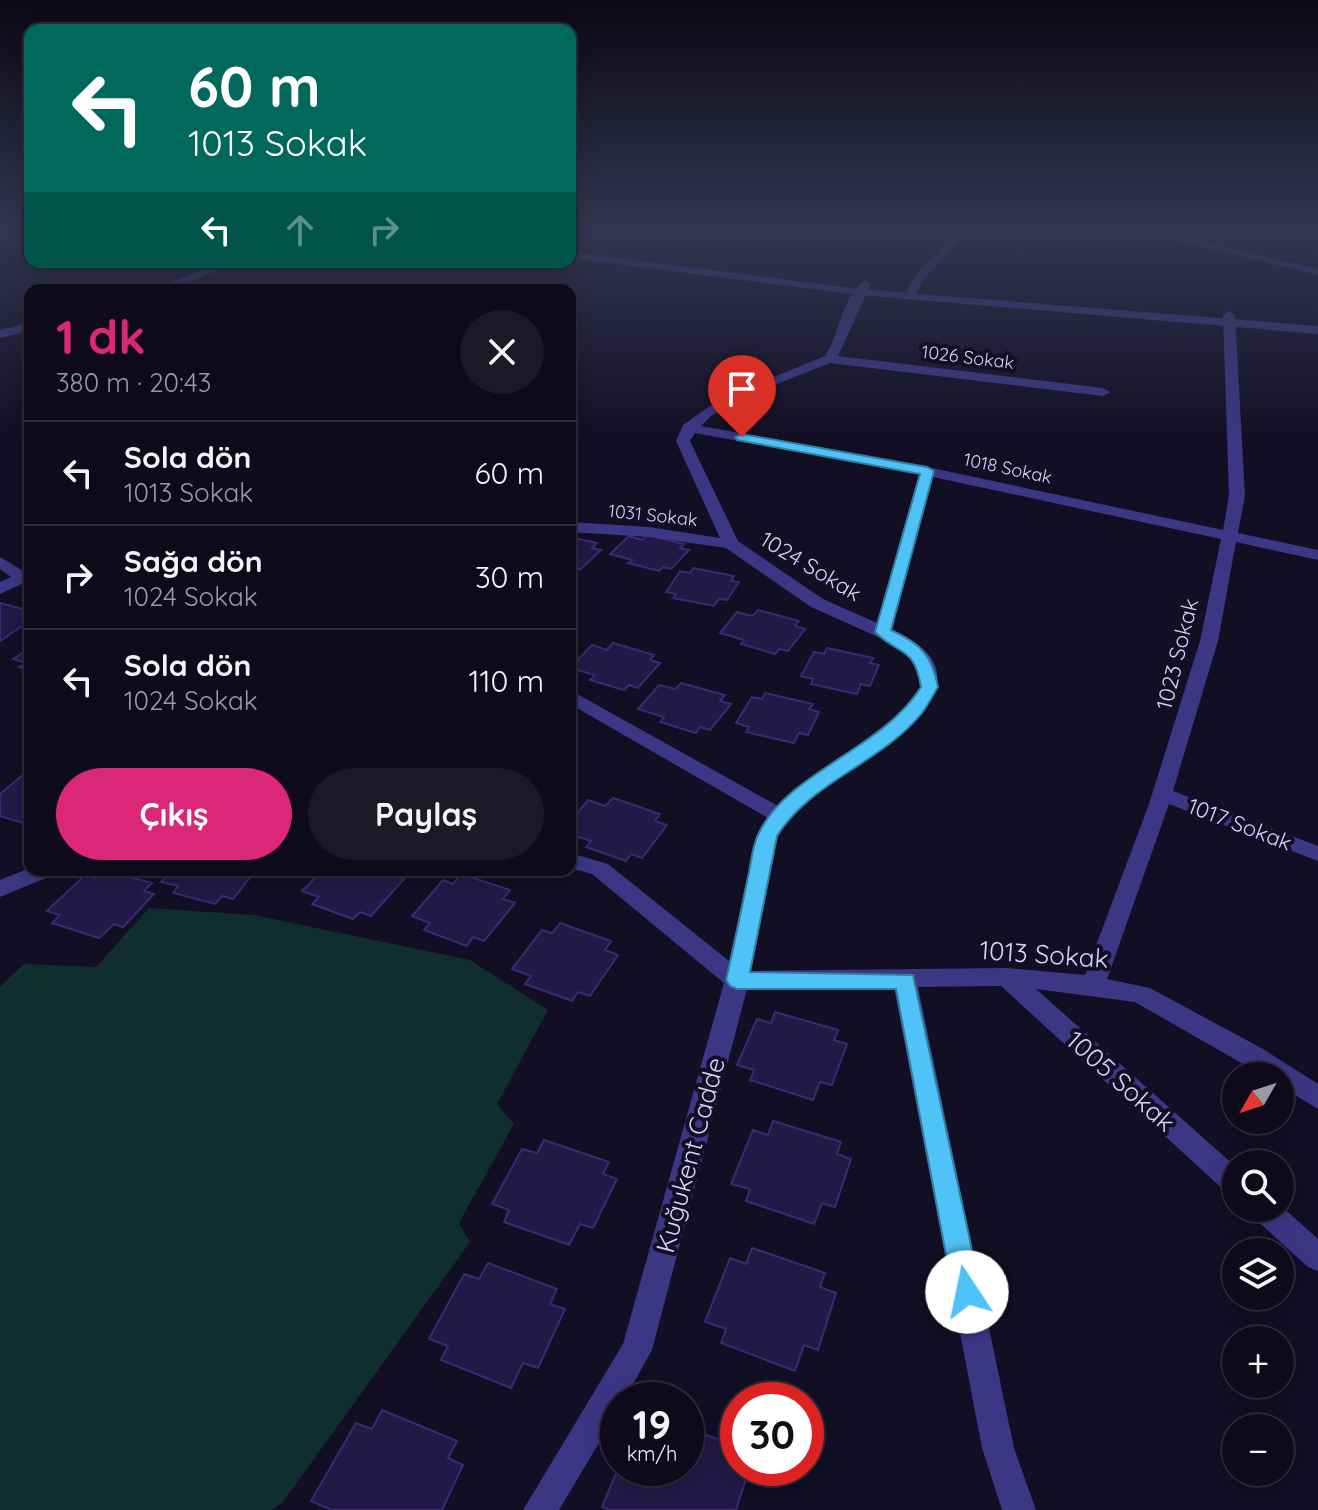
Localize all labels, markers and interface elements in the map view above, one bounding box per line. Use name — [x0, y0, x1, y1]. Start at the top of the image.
text: 60 m — [188, 51, 321, 121]
icon: left — [56, 56, 160, 160]
text: 1013 Sokak — [188, 120, 367, 165]
icon: left — [194, 208, 238, 252]
icon: ahead — [278, 208, 322, 252]
icon: right — [362, 208, 406, 252]
text: 1 dk — [56, 306, 146, 366]
button: close — [460, 310, 544, 394]
street label: 1026 Sokak — [920, 340, 1016, 374]
pin — [708, 355, 776, 437]
text: 380 m · 20:43 — [56, 366, 211, 399]
icon: arrive — [720, 367, 764, 411]
text: Sola dön — [124, 438, 251, 476]
street label: 1018 Sokak — [962, 447, 1054, 489]
icon: left — [56, 451, 100, 495]
text: 60 m — [474, 454, 544, 492]
text: 1013 Sokak — [124, 476, 253, 509]
street label: 1031 Sokak — [607, 499, 699, 531]
street label: 1024 Sokak — [755, 525, 867, 607]
text: Sağa dön — [124, 542, 263, 580]
icon: right — [56, 555, 100, 599]
text: 30 m — [475, 558, 544, 596]
text: 1024 Sokak — [124, 580, 258, 613]
street label: 1023 Sokak — [1150, 596, 1204, 712]
text: Sola dön — [124, 646, 251, 684]
icon: left — [56, 659, 100, 703]
text: 110 m — [468, 662, 544, 700]
text: 1024 Sokak — [124, 684, 258, 717]
button: Çıkış — [56, 768, 292, 860]
button: Paylaş — [308, 768, 544, 860]
street label: 1017 Sokak — [1184, 791, 1296, 857]
street label: 1013 Sokak — [978, 933, 1110, 975]
street label: 1005 Sokak — [1060, 1023, 1182, 1139]
street label: Kuğukent Cadde — [648, 1054, 732, 1256]
north arrow — [1222, 1062, 1294, 1134]
map controls — [1222, 1062, 1294, 1486]
button: search — [1222, 1150, 1294, 1222]
button: layers — [1222, 1238, 1294, 1310]
position arrow — [925, 1250, 1009, 1334]
button: + — [1222, 1326, 1294, 1398]
speed limit sign: 30 — [720, 1382, 824, 1486]
text: 19 — [633, 1399, 671, 1449]
button: − — [1222, 1414, 1294, 1486]
text: km/h — [627, 1441, 677, 1466]

